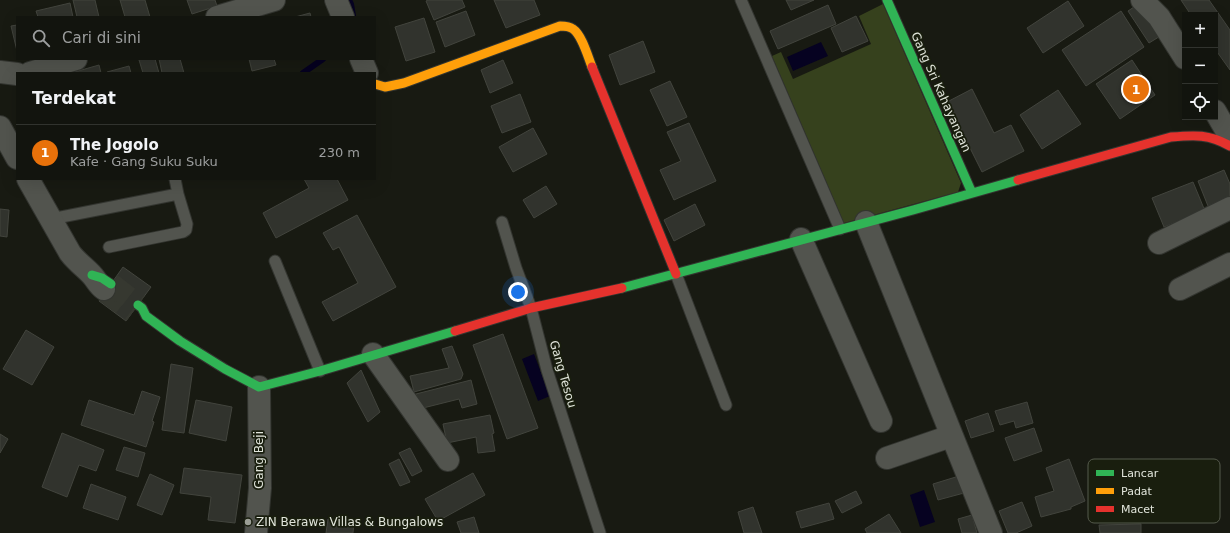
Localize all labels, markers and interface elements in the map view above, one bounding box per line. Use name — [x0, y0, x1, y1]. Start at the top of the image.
map controls — [1182, 12, 1218, 120]
button: + — [1182, 12, 1218, 48]
search box — [16, 16, 376, 60]
icon: search — [30, 27, 52, 49]
text: Cari di sini — [62, 29, 141, 47]
street label: Gang Sri Kahayangan — [908, 30, 974, 154]
button: − — [1182, 48, 1218, 84]
pin: 1 — [1123, 74, 1149, 104]
button: locate — [1182, 84, 1218, 120]
text: Terdekat — [32, 88, 116, 108]
text: The Jogolo — [70, 136, 159, 154]
text: 1 — [40, 145, 50, 160]
text: 230 m — [318, 145, 360, 160]
text: Kafe · Gang Suku Suku — [70, 154, 218, 169]
your location — [508, 282, 528, 302]
street label: Gang Tesou — [547, 339, 579, 409]
street label: Gang Beji — [252, 431, 266, 489]
legend — [1088, 459, 1220, 523]
text: Lancar — [1121, 467, 1159, 480]
text: Padat — [1121, 485, 1153, 498]
text: Macet — [1121, 503, 1155, 516]
place label: ZIN Berawa Villas & Bungalows — [256, 515, 443, 529]
marker: ZIN Berawa Villas & Bungalows — [243, 517, 253, 527]

